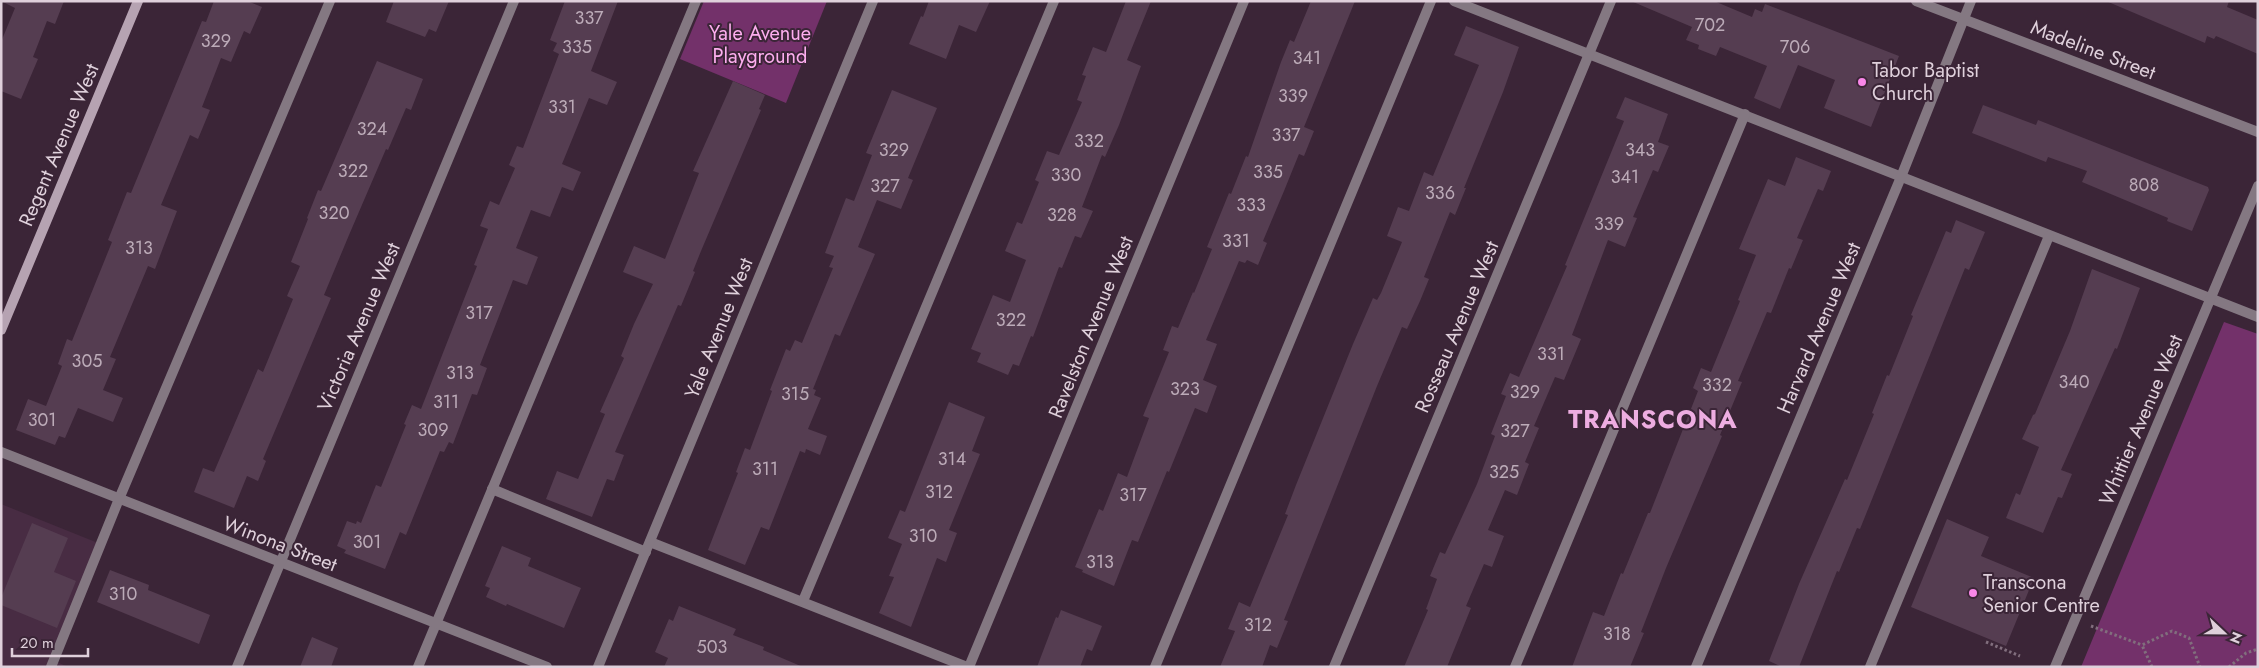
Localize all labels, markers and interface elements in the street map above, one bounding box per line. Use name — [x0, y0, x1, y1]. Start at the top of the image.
house number: 337 — [575, 5, 604, 31]
house number: 702 — [1695, 12, 1725, 38]
street label: Madeline Street — [2026, 13, 2160, 87]
park label: Yale Avenue Playground — [709, 19, 811, 71]
house number: 329 — [201, 28, 231, 54]
house number: 335 — [562, 34, 592, 60]
house number: 706 — [1780, 34, 1810, 60]
house number: 341 — [1293, 45, 1321, 71]
place label: Tabor Baptist Church — [1872, 56, 1979, 108]
street label: Regent Avenue West — [12, 59, 106, 231]
marker: Tabor Baptist Church — [1856, 76, 1868, 88]
house number: 339 — [1278, 83, 1308, 109]
house number: 331 — [548, 94, 576, 120]
house number: 324 — [357, 116, 387, 142]
house number: 337 — [1272, 122, 1301, 148]
house number: 332 — [1074, 128, 1104, 154]
house number: 329 — [879, 137, 909, 163]
house number: 343 — [1625, 137, 1655, 163]
house number: 322 — [338, 158, 368, 184]
house number: 335 — [1253, 159, 1283, 185]
house number: 330 — [1051, 162, 1081, 188]
house number: 341 — [1611, 164, 1639, 190]
house number: 808 — [2129, 172, 2159, 198]
house number: 327 — [870, 173, 900, 199]
house number: 336 — [1425, 180, 1455, 206]
house number: 333 — [1236, 192, 1266, 218]
house number: 320 — [319, 200, 350, 226]
house number: 328 — [1047, 202, 1077, 228]
house number: 339 — [1594, 211, 1624, 237]
house number: 331 — [1222, 228, 1250, 254]
street label: Ravelston Avenue West — [1041, 231, 1141, 422]
house number: 313 — [125, 235, 153, 261]
street label: Rosseau Avenue West — [1408, 236, 1506, 418]
street label: Victoria Avenue West — [310, 238, 408, 416]
street label: Harvard Avenue West — [1770, 238, 1868, 418]
street label: Yale Avenue West — [678, 253, 761, 403]
house number: 317 — [465, 300, 493, 326]
house number: 322 — [996, 307, 1026, 333]
street label: Whittier Avenue West — [2092, 330, 2190, 510]
house number: 331 — [1537, 341, 1565, 367]
house number: 305 — [72, 348, 102, 374]
house number: 313 — [446, 360, 474, 386]
house number: 340 — [2058, 369, 2090, 395]
house number: 332 — [1702, 372, 1732, 398]
house number: 323 — [1170, 376, 1200, 402]
house number: 329 — [1510, 379, 1540, 405]
house number: 315 — [781, 381, 809, 407]
house number: 311 — [433, 389, 459, 415]
district label: TRANSCONA — [1568, 401, 1738, 437]
house number: 301 — [28, 407, 56, 433]
house number: 309 — [418, 417, 449, 443]
house number: 327 — [1500, 418, 1530, 444]
house number: 314 — [938, 446, 966, 472]
house number: 311 — [752, 456, 778, 482]
house number: 325 — [1489, 459, 1519, 485]
house number: 312 — [925, 479, 953, 505]
house number: 317 — [1119, 482, 1147, 508]
street label: Winona Street — [219, 509, 342, 579]
house number: 310 — [909, 523, 938, 549]
house number: 301 — [353, 529, 381, 555]
house number: 313 — [1086, 549, 1114, 575]
place label: Transcona Senior Centre — [1983, 568, 2100, 620]
house number: 310 — [109, 581, 138, 607]
marker: Transcona Senior Centre — [1967, 587, 1979, 599]
north arrow — [2199, 608, 2249, 658]
house number: 312 — [1244, 612, 1272, 638]
house number: 318 — [1603, 621, 1631, 647]
scale bar — [12, 626, 89, 658]
text: N — [2225, 629, 2247, 647]
text: 20 m — [20, 632, 54, 654]
house number: 503 — [697, 634, 728, 660]

